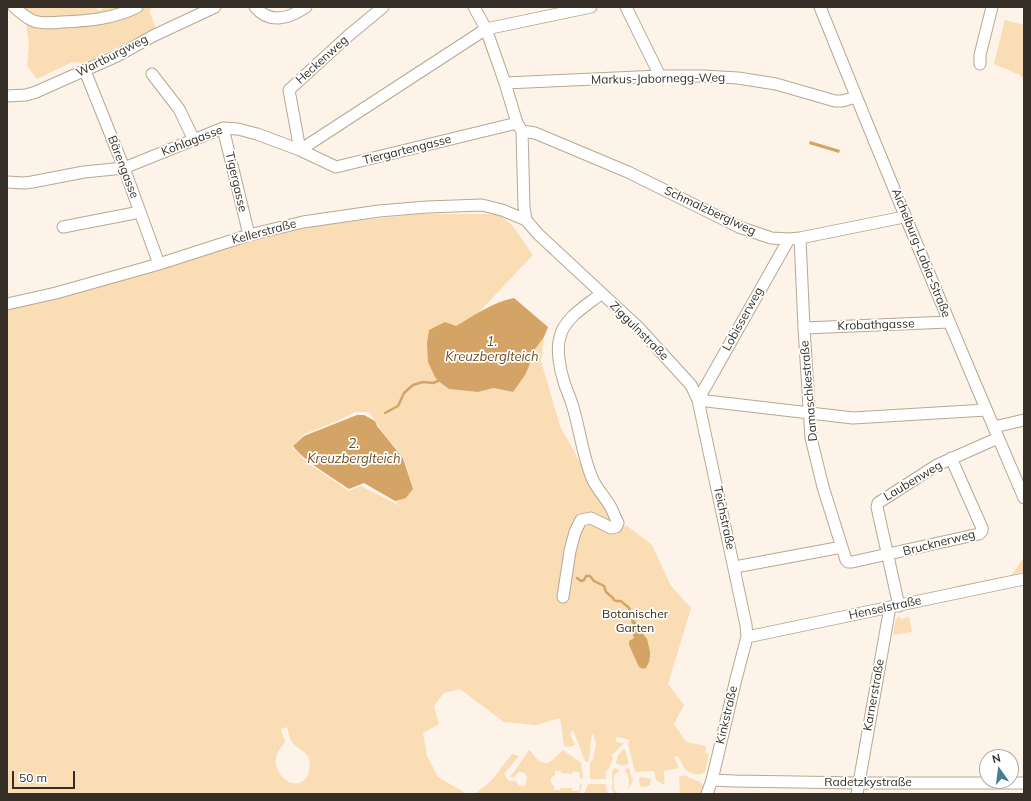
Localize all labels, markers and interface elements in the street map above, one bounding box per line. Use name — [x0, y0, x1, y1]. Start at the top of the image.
street label: Wartburgweg — [74, 32, 150, 80]
street label: Heckenweg — [293, 33, 351, 87]
street label: Markus-Jabornegg-Weg — [591, 71, 725, 87]
street label: Kohlagasse — [159, 123, 225, 159]
street label: Tiergartengasse — [361, 132, 453, 168]
street label: Bärengasse — [104, 134, 142, 200]
street label: Tigergasse — [222, 151, 250, 213]
street label: Schmalzberglweg — [662, 183, 758, 239]
street label: Aichelburg-Labia-Straße — [888, 186, 954, 320]
street label: Kellerstraße — [230, 216, 298, 248]
street label: Lobisserweg — [720, 285, 766, 353]
street label: Ziggulnstraße — [607, 299, 671, 363]
street label: Krobathgasse — [837, 316, 915, 334]
water label: 1. Kreuzberglteich — [445, 334, 539, 365]
street label: Damaschkestraße — [797, 340, 821, 442]
water label: 2. Kreuzberglteich — [307, 436, 401, 467]
street label: Laubenweg — [881, 458, 945, 504]
street label: Teichstraße — [710, 485, 738, 551]
street label: Brucknerweg — [901, 527, 977, 559]
street label: Henselstraße — [847, 593, 923, 623]
park label: Botanischer Garten — [602, 607, 668, 635]
street label: Karnerstraße — [861, 658, 887, 732]
street label: Kinkstraße — [713, 684, 741, 746]
north arrow — [979, 749, 1019, 789]
text: N — [991, 751, 1002, 766]
scale bar — [14, 763, 77, 789]
text: 50 m — [19, 770, 47, 785]
street label: Radetzkystraße — [824, 775, 912, 789]

